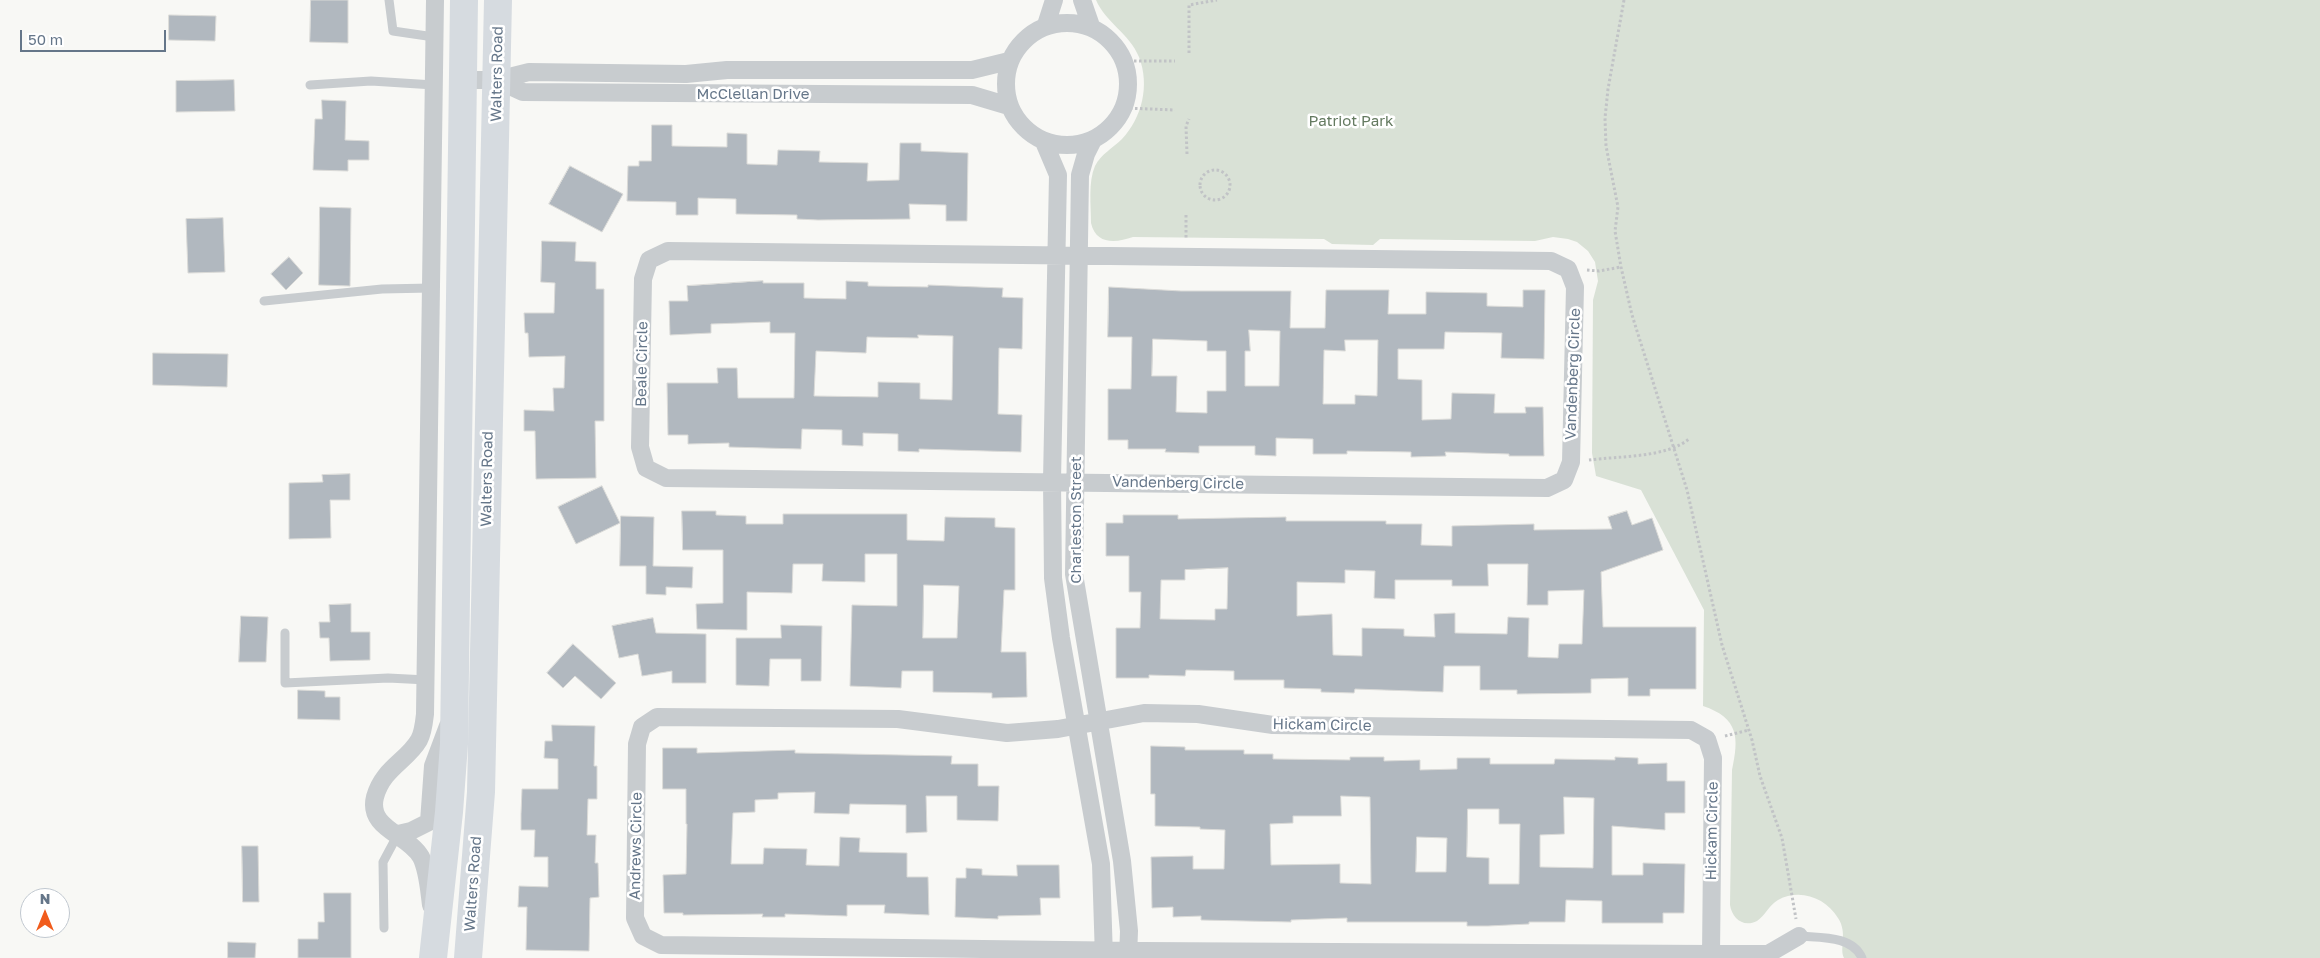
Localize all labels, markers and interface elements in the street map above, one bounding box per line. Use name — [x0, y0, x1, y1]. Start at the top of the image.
scale bar — [22, 20, 169, 52]
street label: Walters Road — [487, 26, 507, 122]
text: 50 m — [28, 30, 63, 48]
street label: McClellan Drive — [697, 85, 809, 103]
park label: Patriot Park — [1308, 112, 1394, 130]
street label: Vandenberg Circle — [1562, 308, 1584, 440]
street label: Beale Circle — [632, 321, 652, 407]
street label: Walters Road — [477, 431, 497, 527]
street label: Charleston Street — [1067, 456, 1085, 584]
street label: Vandenberg Circle — [1112, 473, 1244, 493]
street label: Hickam Circle — [1272, 715, 1372, 735]
street label: Hickam Circle — [1702, 781, 1722, 881]
street label: Andrews Circle — [626, 792, 646, 900]
street label: Walters Road — [461, 836, 485, 932]
north arrow — [20, 888, 70, 938]
text: N — [40, 890, 50, 907]

